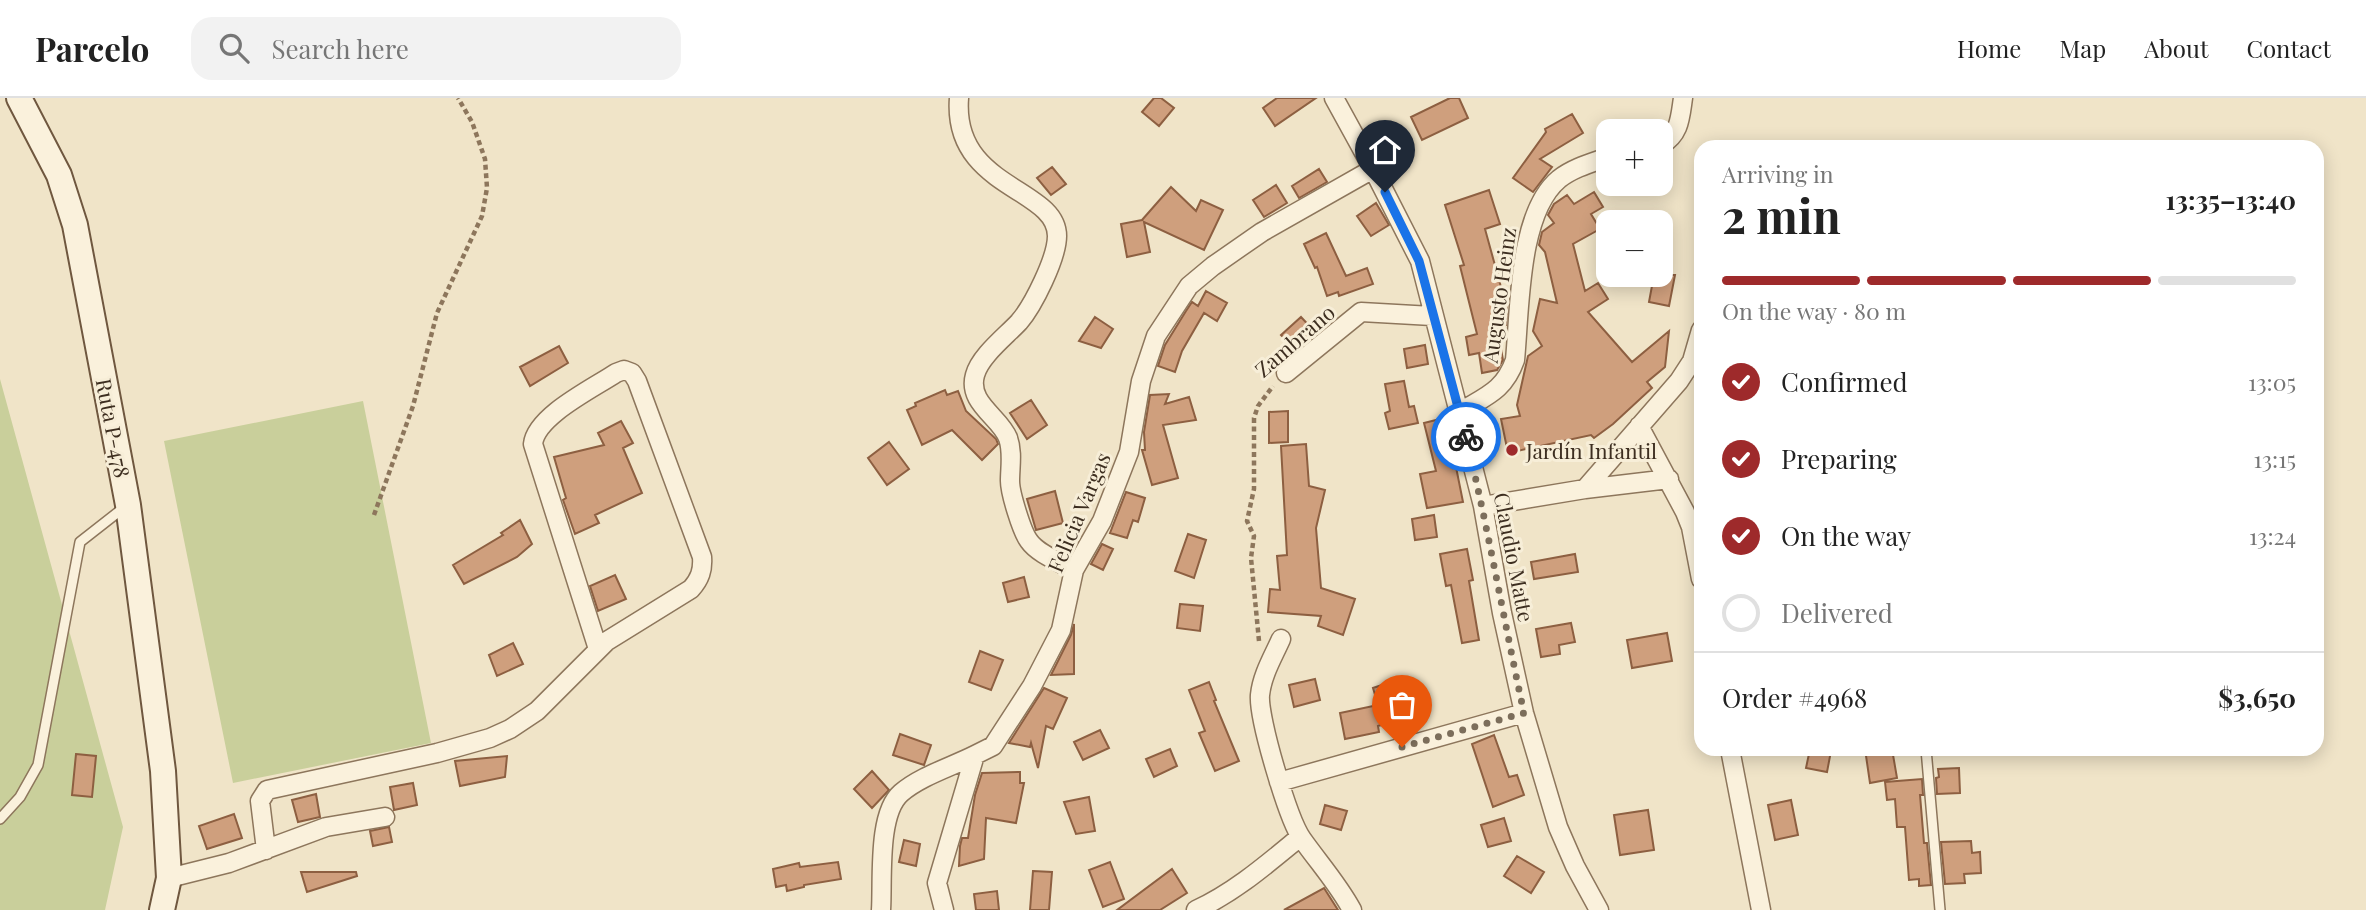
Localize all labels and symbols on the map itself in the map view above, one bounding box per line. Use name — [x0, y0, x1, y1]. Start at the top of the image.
pin — [1355, 120, 1415, 192]
street label: Augusto Heinz — [1474, 225, 1521, 366]
street label: Zambrano — [1248, 298, 1340, 382]
street label: Ruta P-478 — [91, 376, 137, 480]
courier — [1431, 402, 1501, 472]
place label: Jardín Infantil — [1525, 436, 1657, 464]
marker: Jardín Infantil — [1504, 442, 1520, 458]
street label: Felicia Vargas — [1040, 448, 1116, 576]
street label: Claudio Matte — [1489, 490, 1541, 624]
pin — [1372, 675, 1432, 747]

